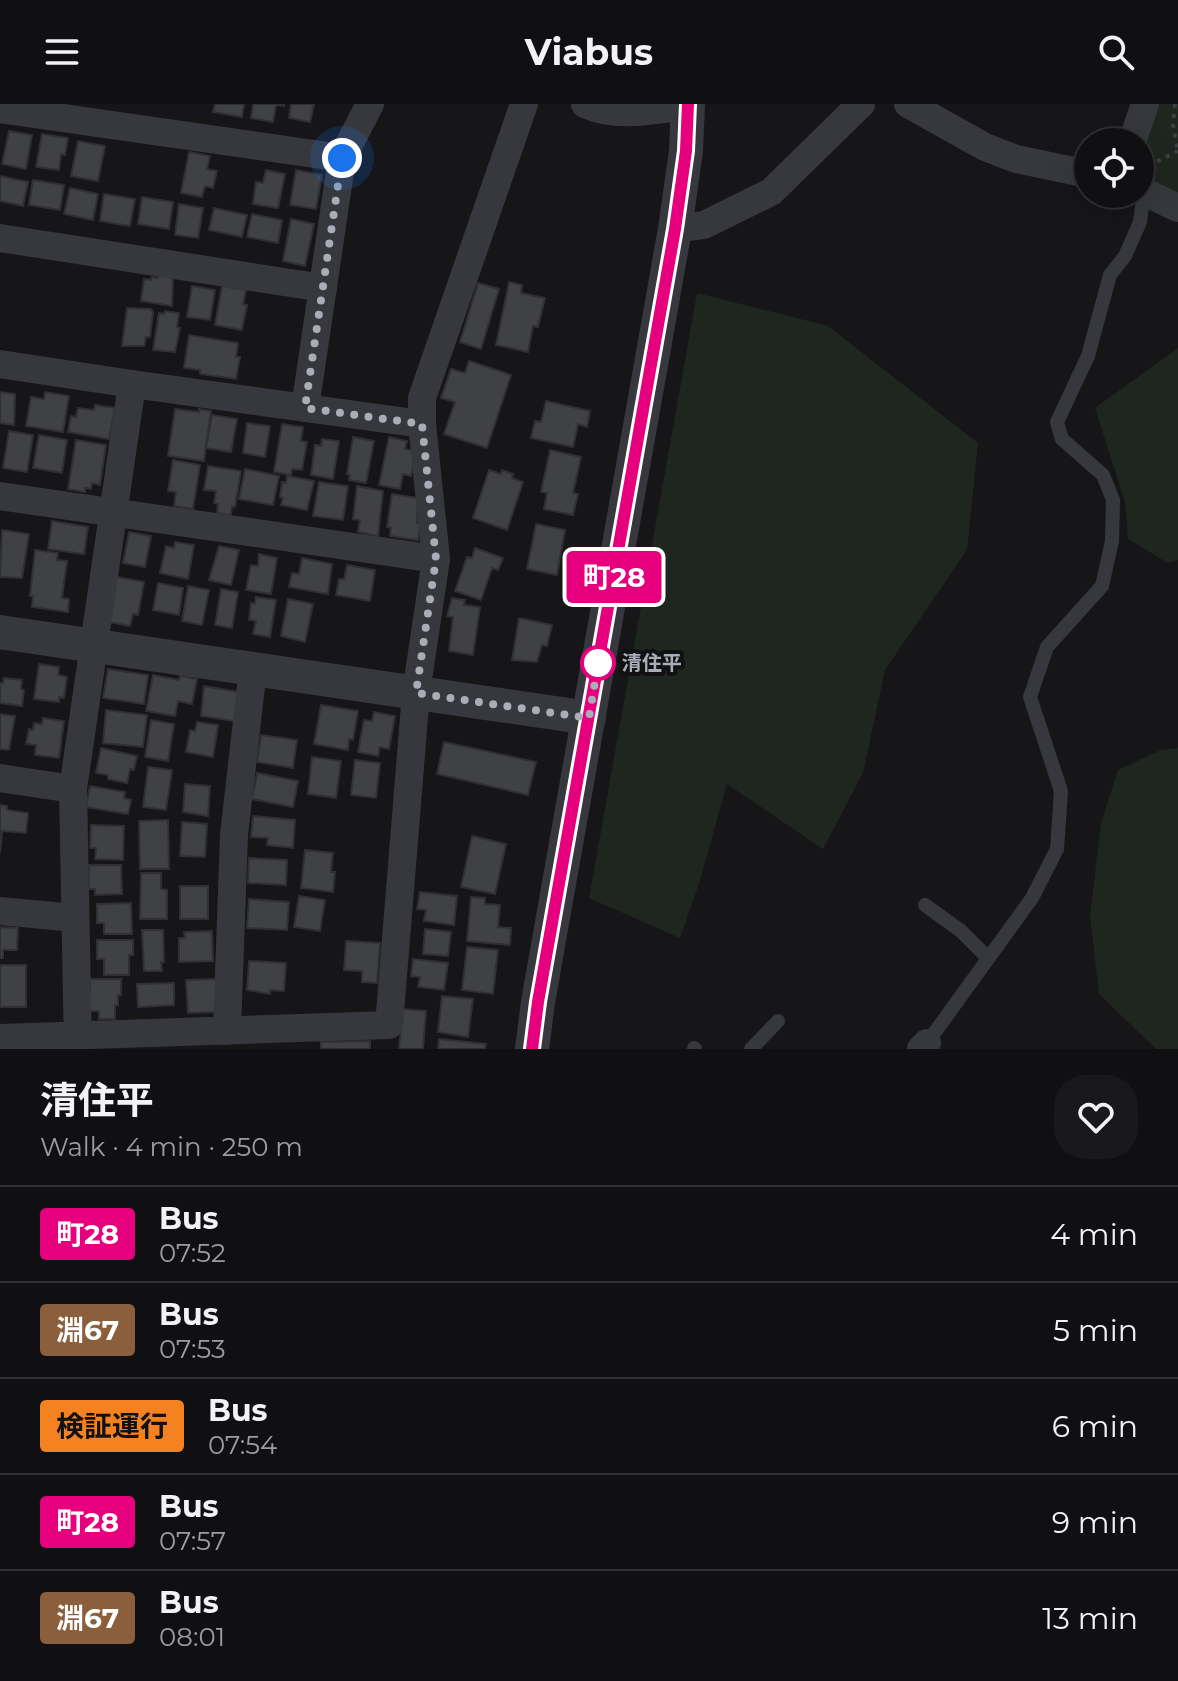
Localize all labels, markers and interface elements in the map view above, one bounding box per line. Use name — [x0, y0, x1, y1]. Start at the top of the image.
icon: menu — [40, 30, 84, 74]
text: Viabus — [525, 30, 653, 74]
icon: search — [1094, 30, 1138, 74]
map controls — [1074, 128, 1154, 208]
button: locate — [1074, 128, 1154, 208]
your location — [322, 138, 362, 178]
line badge: 町28 — [568, 551, 660, 603]
text: 町28 — [582, 560, 646, 594]
marker: 清住平 — [581, 646, 615, 680]
place label: 清住平 — [622, 651, 682, 675]
button: heart — [1054, 1075, 1138, 1159]
text: 清住平 — [40, 1077, 154, 1124]
text: Walk · 4 min · 250 m — [40, 1131, 303, 1163]
text: Bus — [159, 1200, 219, 1237]
text: 4 min — [1050, 1216, 1138, 1253]
text: 町28 — [56, 1217, 119, 1251]
text: 07:52 — [159, 1237, 226, 1269]
text: Bus — [159, 1296, 219, 1333]
text: 5 min — [1053, 1312, 1138, 1349]
text: 淵67 — [56, 1313, 119, 1347]
text: 07:53 — [159, 1333, 226, 1365]
text: Bus — [208, 1392, 268, 1429]
text: 6 min — [1052, 1408, 1138, 1445]
text: 検証運行 — [56, 1409, 168, 1443]
text: 07:54 — [208, 1429, 277, 1461]
text: Bus — [159, 1488, 219, 1525]
text: 9 min — [1052, 1504, 1138, 1541]
text: 町28 — [56, 1505, 119, 1539]
text: 07:57 — [159, 1525, 226, 1557]
text: Bus — [159, 1584, 219, 1621]
text: 13 min — [1042, 1600, 1138, 1637]
text: 淵67 — [56, 1601, 119, 1635]
text: 08:01 — [159, 1621, 225, 1653]

